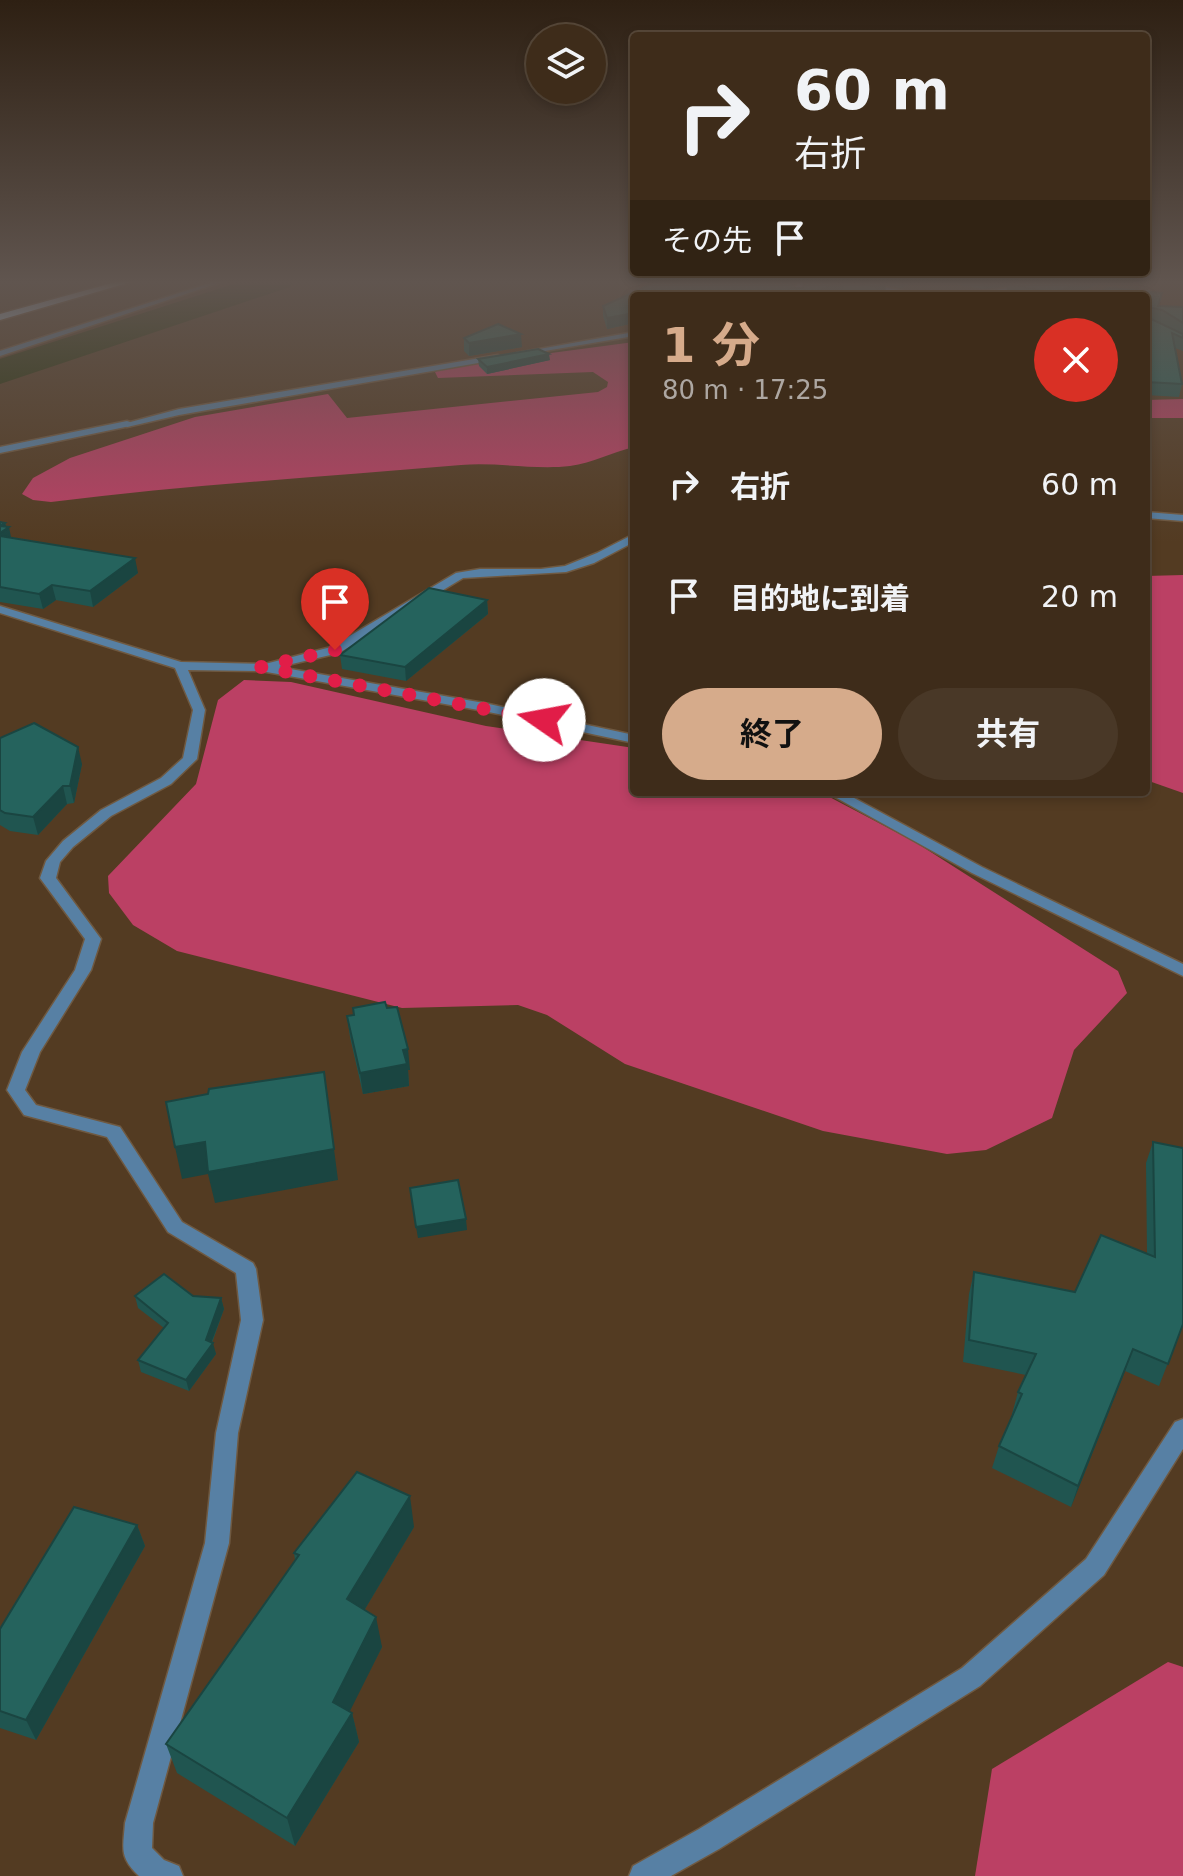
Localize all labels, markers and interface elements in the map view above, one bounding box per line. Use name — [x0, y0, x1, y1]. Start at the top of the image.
map controls — [526, 24, 606, 104]
button: layers — [526, 24, 606, 104]
text: 60 m — [794, 57, 950, 122]
icon: right — [662, 64, 766, 168]
text: 右折 — [794, 133, 866, 174]
icon: arrive — [768, 216, 812, 260]
text: その先 — [662, 223, 752, 258]
text: 1 分 — [662, 317, 760, 373]
button: close — [1034, 318, 1118, 402]
text: 80 m · 17:25 — [662, 375, 828, 405]
icon: right — [662, 462, 706, 506]
text: 60 m — [1041, 467, 1118, 502]
text: 右折 — [730, 469, 790, 504]
pin — [301, 568, 369, 650]
icon: arrive — [662, 574, 706, 618]
text: 20 m — [1041, 579, 1118, 614]
icon: arrive — [313, 580, 357, 624]
text: 目的地に到着 — [730, 581, 910, 616]
position arrow — [502, 678, 586, 762]
button: 終了 — [662, 688, 882, 780]
button: 共有 — [898, 688, 1118, 780]

